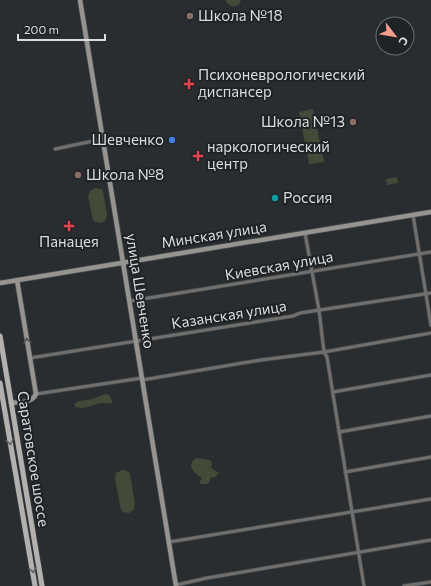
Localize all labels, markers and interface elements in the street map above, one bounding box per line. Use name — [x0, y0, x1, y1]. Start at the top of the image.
place label: Школа №18 — [198, 6, 283, 24]
marker: Школа №18 — [185, 11, 195, 21]
scale bar — [18, 16, 105, 42]
north arrow — [375, 16, 415, 56]
text: 200 m — [24, 22, 59, 36]
text: С — [396, 35, 412, 48]
place label: Психоневрологический диспансер — [198, 65, 365, 100]
marker: Психоневрологический диспансер — [183, 78, 195, 90]
place label: Школа №13 — [261, 112, 345, 130]
marker: Школа №13 — [348, 117, 358, 127]
place label: Шевченко — [91, 130, 164, 148]
marker: Шевченко — [167, 135, 177, 145]
place label: наркологический центр — [207, 137, 330, 172]
marker: наркологический центр — [192, 150, 204, 162]
place label: Школа №8 — [86, 165, 164, 183]
marker: Школа №8 — [73, 170, 83, 180]
place label: Россия — [283, 188, 332, 206]
marker: Россия — [270, 193, 280, 203]
street label: Минская улица — [160, 217, 268, 251]
marker: Панацея — [63, 220, 75, 232]
place label: Панацея — [39, 232, 99, 250]
street label: улица Шевченко — [123, 232, 159, 350]
street label: Киевская улица — [223, 247, 334, 283]
street label: Казанская улица — [170, 296, 288, 332]
one-way arrow — [23, 338, 32, 345]
street label: Саратовское шоссе — [14, 390, 54, 528]
one-way arrow — [5, 439, 14, 445]
one-way arrow — [28, 567, 36, 574]

